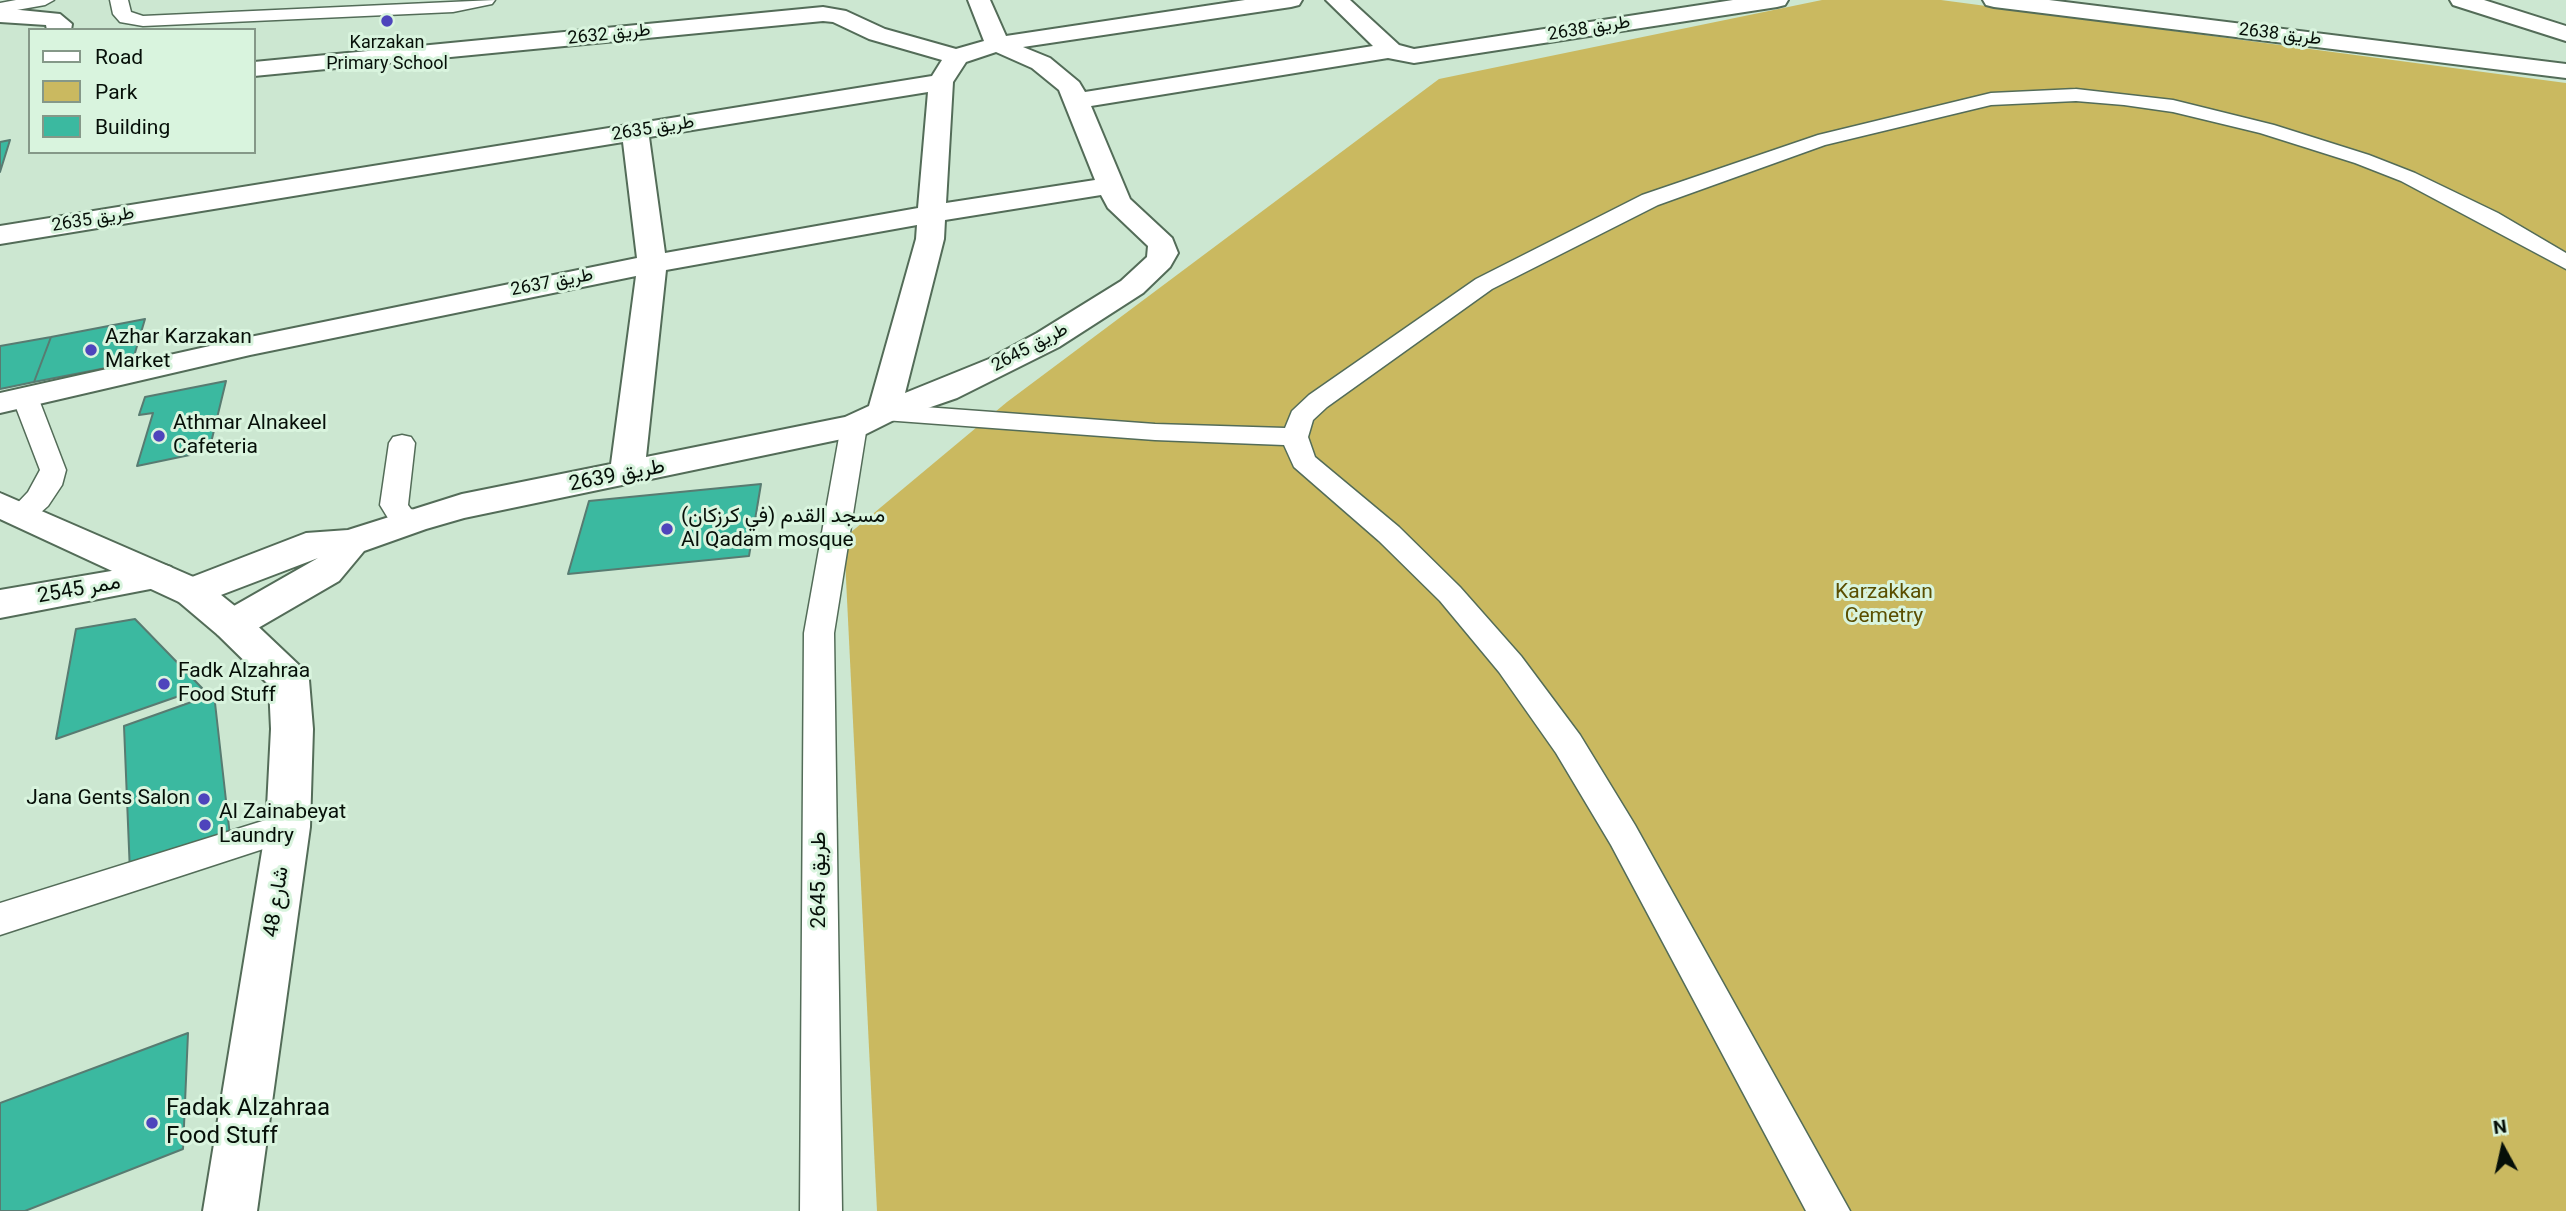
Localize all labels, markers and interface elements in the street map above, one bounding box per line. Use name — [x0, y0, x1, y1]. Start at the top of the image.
street label: طريق 2638 — [1546, 12, 1632, 46]
marker: Karzakan Primary School — [379, 13, 395, 29]
street label: طريق 2638 — [2237, 19, 2323, 51]
street label: طريق 2632 — [567, 20, 651, 50]
legend — [28, 28, 256, 154]
place label: Karzakan Primary School — [326, 32, 448, 74]
text: Road — [95, 45, 143, 69]
text: Park — [95, 80, 137, 104]
street label: طريق 2635 — [610, 112, 696, 146]
text: Building — [95, 115, 170, 139]
street label: طريق 2635 — [50, 203, 136, 237]
street label: طريق 2637 — [509, 264, 595, 302]
street label: طريق 2645 — [988, 319, 1072, 377]
place label: Azhar Karzakan Market — [105, 325, 252, 375]
marker: Azhar Karzakan Market — [83, 342, 99, 358]
place label: Athmar Alnakeel Cafeteria — [173, 411, 327, 461]
marker: Athmar Alnakeel Cafeteria — [151, 428, 167, 444]
street label: طريق 2639 — [567, 454, 667, 498]
place label: مسجد القدم (في كرزكان) Al Qadam mosque — [681, 504, 885, 554]
marker: مسجد القدم (في كرزكان) Al Qadam mosque — [659, 521, 675, 537]
street label: ممر 2545 — [36, 570, 122, 610]
park label: Karzakkan Cemetry — [1835, 580, 1933, 630]
place label: Fadk Alzahraa Food Stuff — [178, 659, 310, 709]
marker: Fadk Alzahraa Food Stuff — [156, 676, 172, 692]
place label: Jana Gents Salon — [26, 786, 190, 812]
marker: Jana Gents Salon — [196, 791, 212, 807]
place label: Al Zainabeyat Laundry — [219, 800, 346, 850]
marker: Al Zainabeyat Laundry — [197, 817, 213, 833]
street label: طريق 2645 — [807, 832, 833, 928]
street label: شارع 48 — [259, 865, 295, 939]
place label: Fadak Alzahraa Food Stuff — [166, 1095, 330, 1151]
north arrow — [2468, 1113, 2538, 1183]
text: N — [2492, 1114, 2508, 1139]
marker: Fadak Alzahraa Food Stuff — [144, 1115, 160, 1131]

